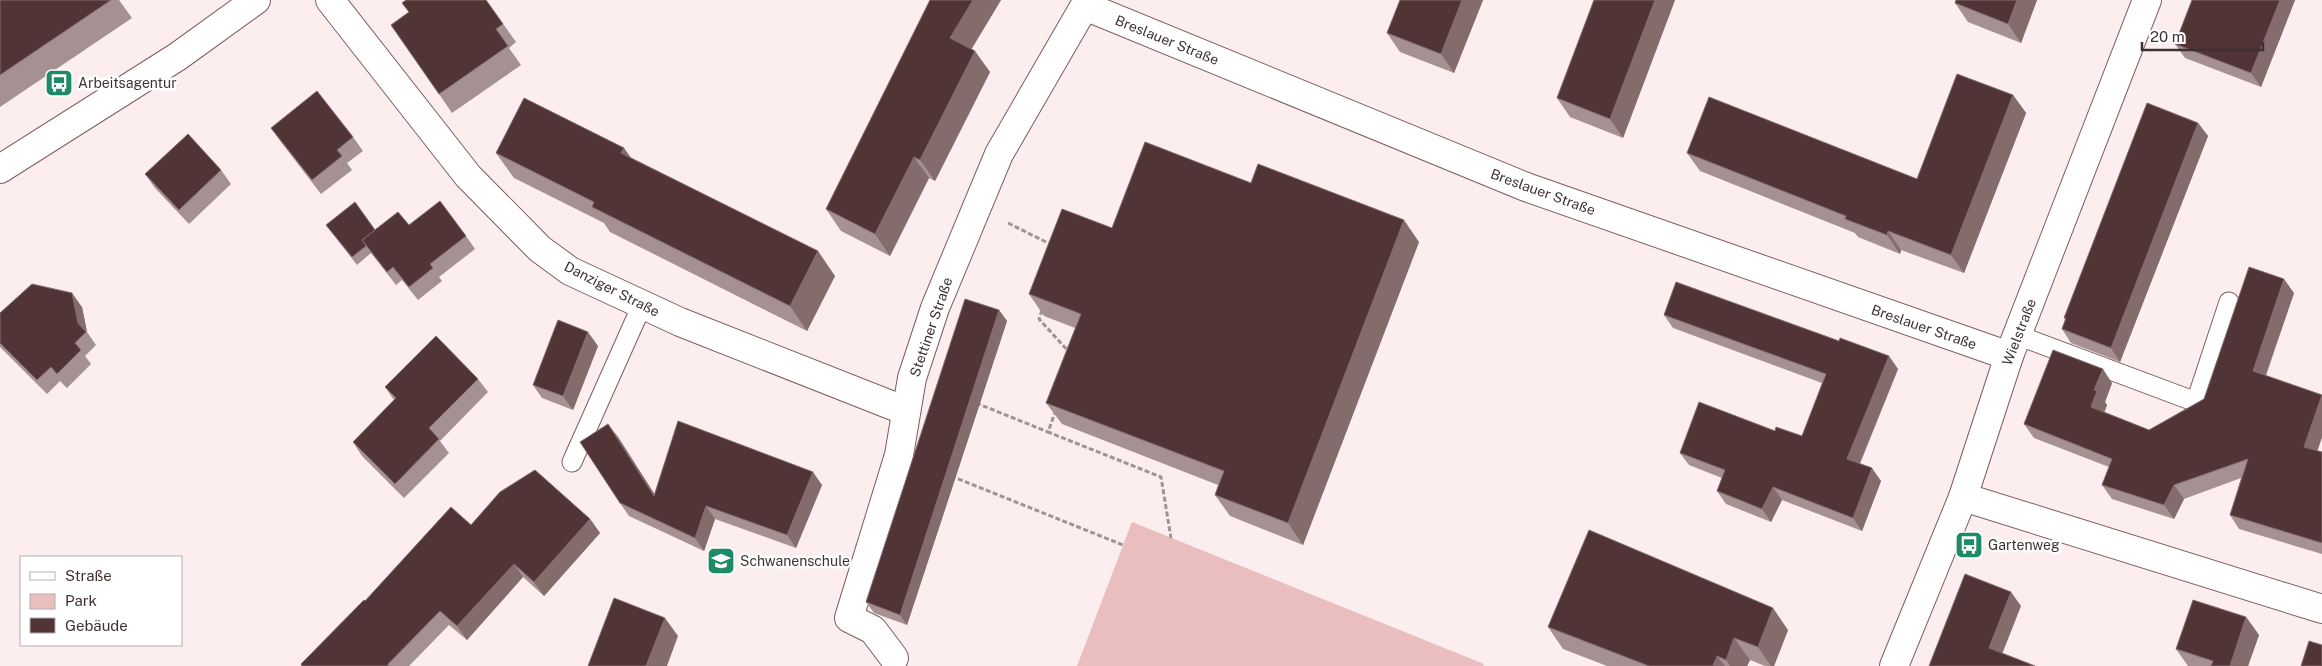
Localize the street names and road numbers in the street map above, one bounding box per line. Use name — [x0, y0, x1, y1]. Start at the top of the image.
street label: Breslauer Straße — [1113, 12, 1221, 68]
street label: Breslauer Straße — [1488, 166, 1598, 218]
street label: Danziger Straße — [562, 258, 662, 320]
street label: Stettiner Straße — [906, 275, 956, 379]
street label: Wielstraße — [1999, 296, 2039, 368]
street label: Breslauer Straße — [1869, 301, 1979, 353]

